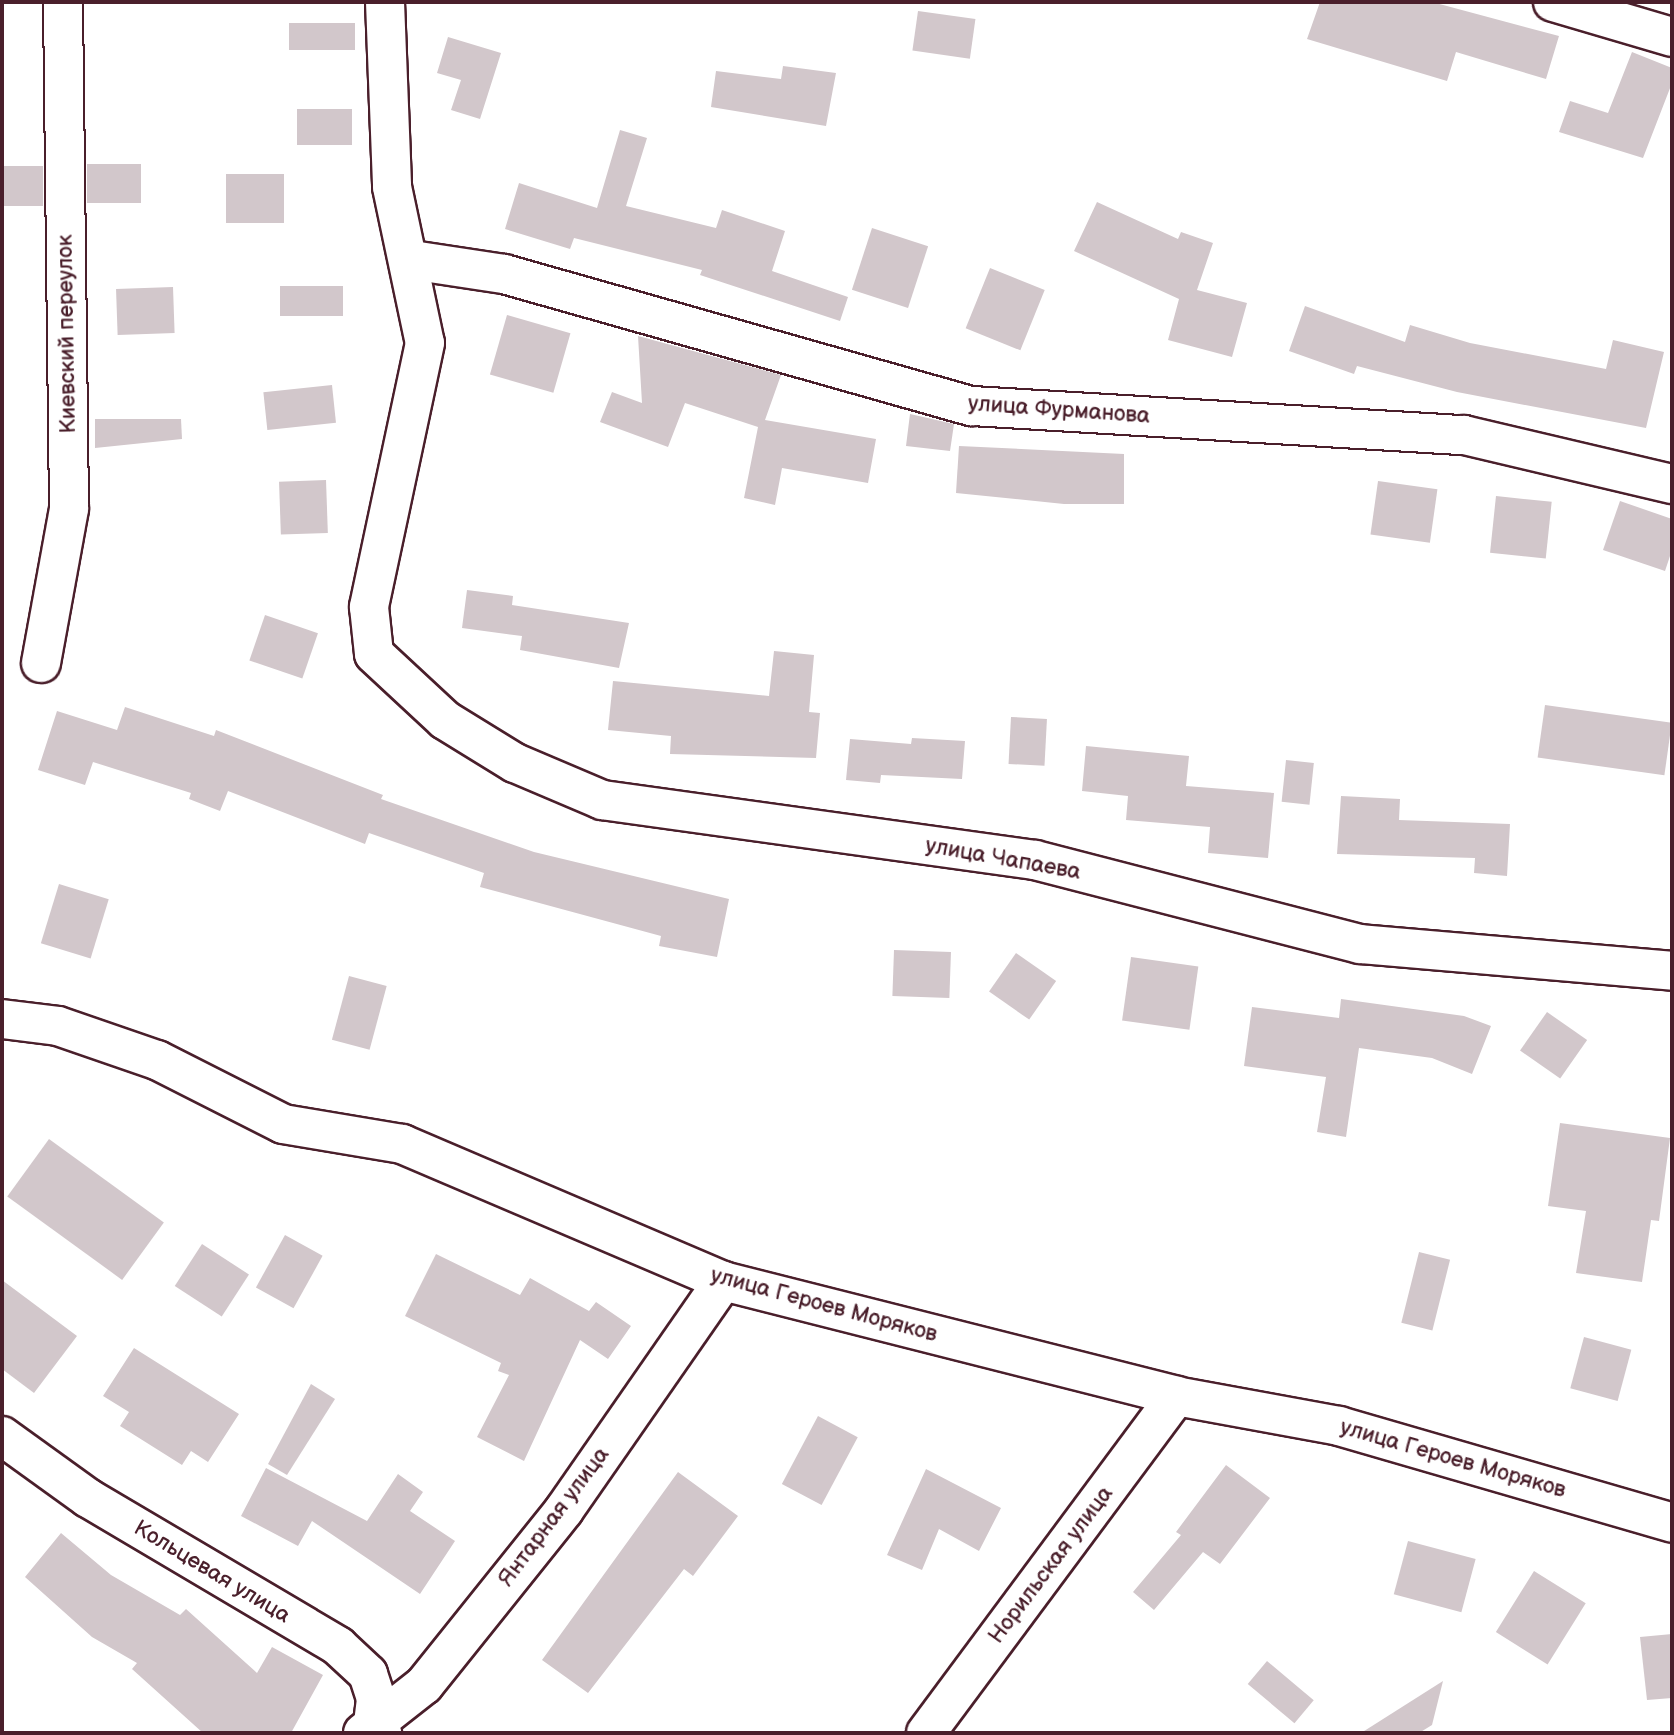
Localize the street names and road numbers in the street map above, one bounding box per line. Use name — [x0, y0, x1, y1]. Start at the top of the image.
street label: Киевский переулок — [52, 234, 82, 434]
street label: улица Фурманова — [967, 390, 1151, 430]
street label: улица Чапаева — [923, 832, 1083, 886]
street label: улица Героев Моряков — [708, 1262, 940, 1348]
street label: улица Героев Моряков — [1337, 1414, 1569, 1504]
street label: Янтарная улица — [493, 1442, 615, 1592]
street label: Норильская улица — [983, 1481, 1119, 1649]
street label: Кольцевая улица — [129, 1515, 295, 1629]

